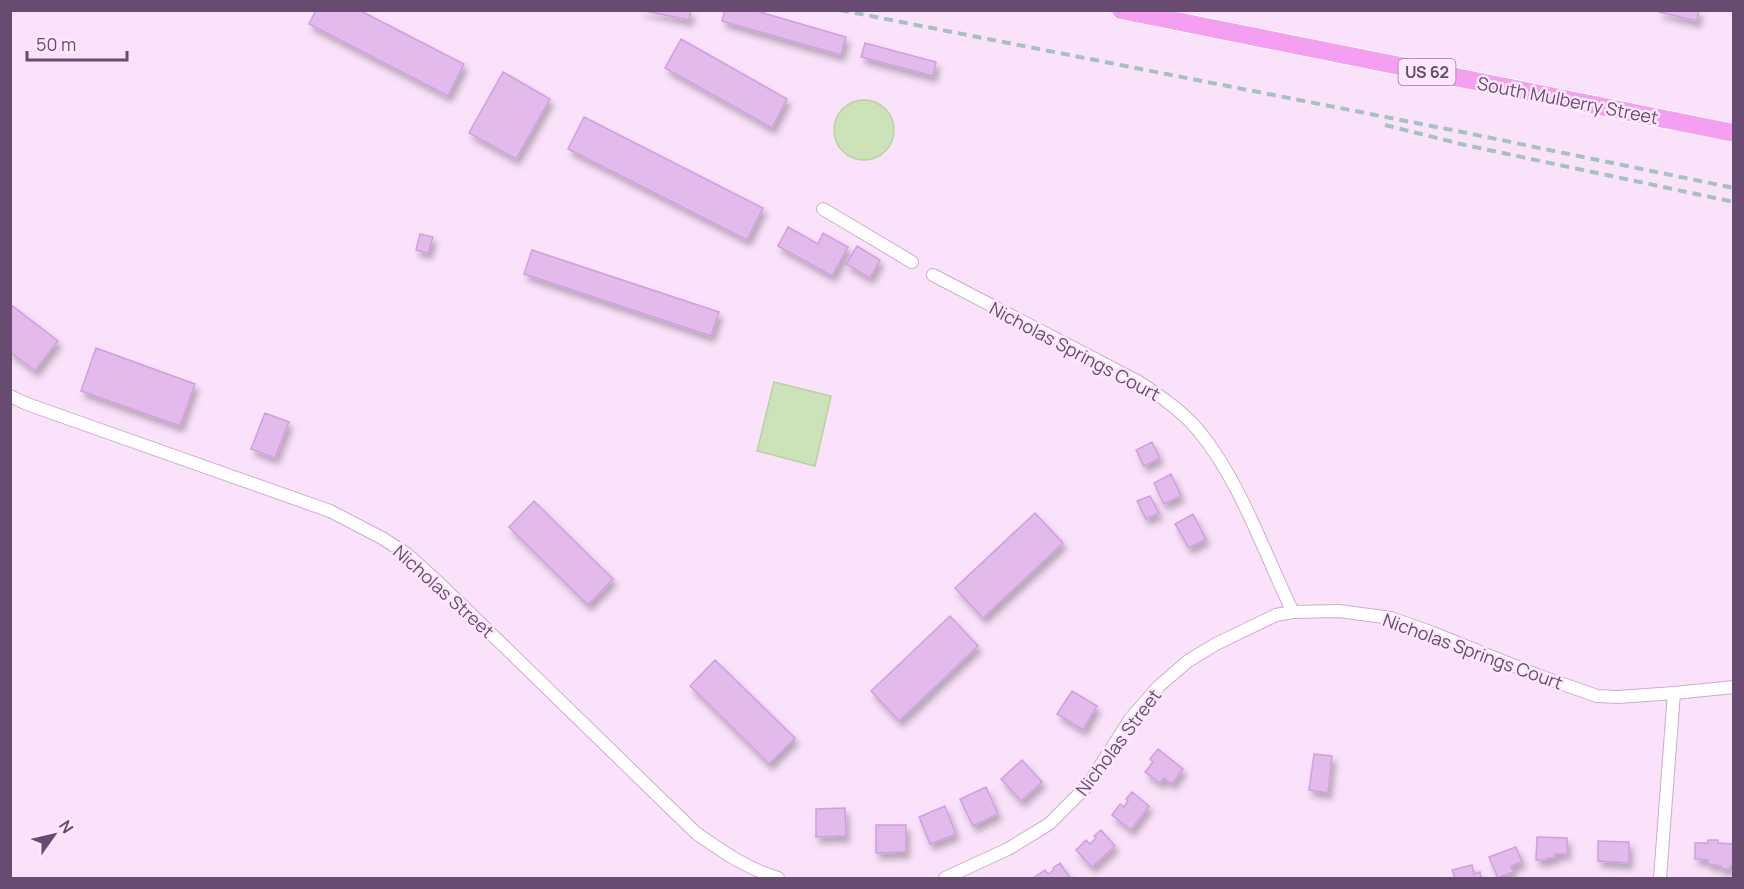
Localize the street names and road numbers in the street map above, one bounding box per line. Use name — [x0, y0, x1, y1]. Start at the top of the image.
road number: US 62 — [1398, 59, 1456, 85]
street label: South Mulberry Street — [1475, 71, 1661, 129]
street label: Nicholas Springs Court — [986, 296, 1164, 406]
street label: Nicholas Street — [388, 539, 500, 643]
street label: Nicholas Springs Court — [1380, 607, 1566, 695]
street label: Nicholas Street — [1070, 684, 1166, 800]

